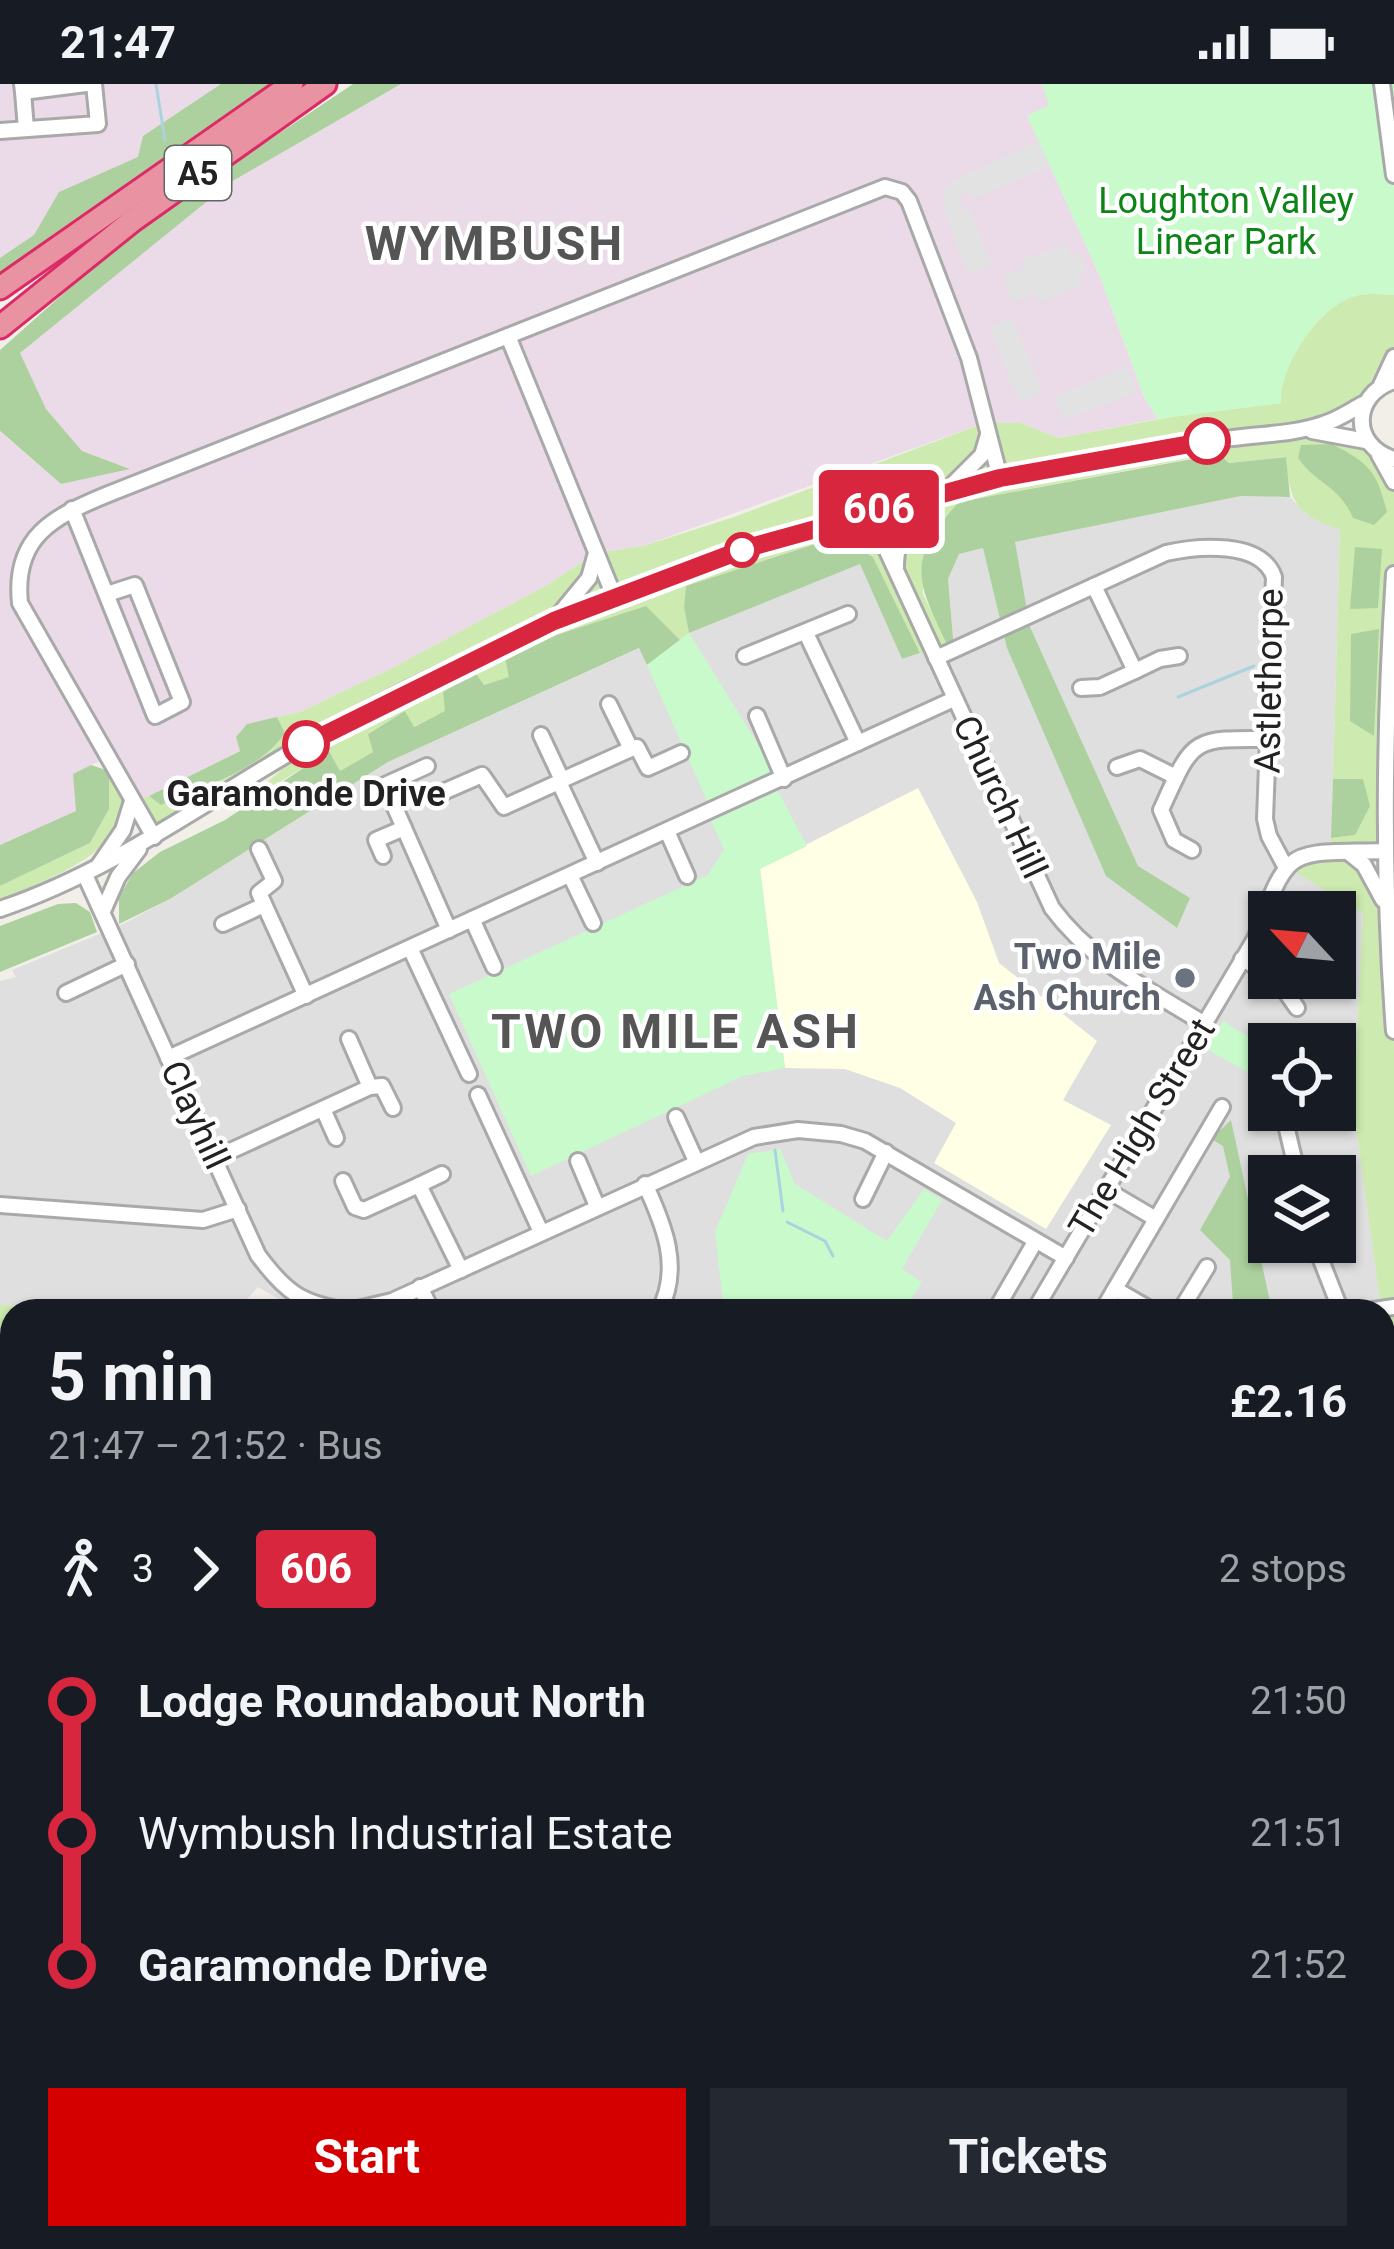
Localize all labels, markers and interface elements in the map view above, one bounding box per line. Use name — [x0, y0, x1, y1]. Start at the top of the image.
text: 21:47 — [60, 16, 176, 69]
road number: A5 — [165, 146, 231, 200]
park label: Loughton Valley Linear Park — [1098, 180, 1354, 263]
district label: WYMBUSH — [365, 215, 625, 272]
unlabelled marker — [1185, 419, 1229, 463]
line badge: 606 — [810, 470, 948, 548]
text: 606 — [843, 484, 915, 533]
unlabelled marker — [726, 534, 758, 566]
street label: Astlethorpe — [1246, 588, 1292, 774]
street label: Church Hill — [944, 709, 1056, 885]
marker: Garamonde Drive — [284, 722, 328, 766]
place label: Garamonde Drive — [166, 773, 446, 815]
north arrow — [1248, 891, 1356, 999]
map controls — [1248, 891, 1356, 1263]
place label: Two Mile Ash Church — [974, 936, 1161, 1019]
marker: Two Mile Ash Church — [1172, 965, 1198, 991]
district label: TWO MILE ASH — [491, 1003, 861, 1060]
street label: The High Street — [1060, 1011, 1224, 1245]
button: locate — [1248, 1023, 1356, 1131]
street label: Clayhill — [152, 1054, 238, 1176]
button: layers — [1248, 1155, 1356, 1263]
text: 5 min — [48, 1339, 214, 1416]
text: £2.16 — [1230, 1375, 1347, 1428]
text: 21:47 – 21:52 · Bus — [48, 1423, 383, 1469]
icon: walk — [48, 1536, 114, 1602]
icon: forward — [172, 1536, 238, 1602]
text: 606 — [280, 1544, 352, 1593]
text: 3 — [132, 1546, 154, 1592]
text: 2 stops — [1219, 1546, 1347, 1592]
text: Lodge Roundabout North — [138, 1675, 646, 1728]
text: 21:50 — [1250, 1678, 1347, 1724]
text: Wymbush Industrial Estate — [138, 1807, 673, 1860]
text: 21:51 — [1250, 1810, 1347, 1856]
text: Garamonde Drive — [138, 1939, 487, 1992]
text: 21:52 — [1250, 1942, 1347, 1988]
button: Start — [48, 2088, 686, 2226]
button: Tickets — [710, 2088, 1347, 2226]

